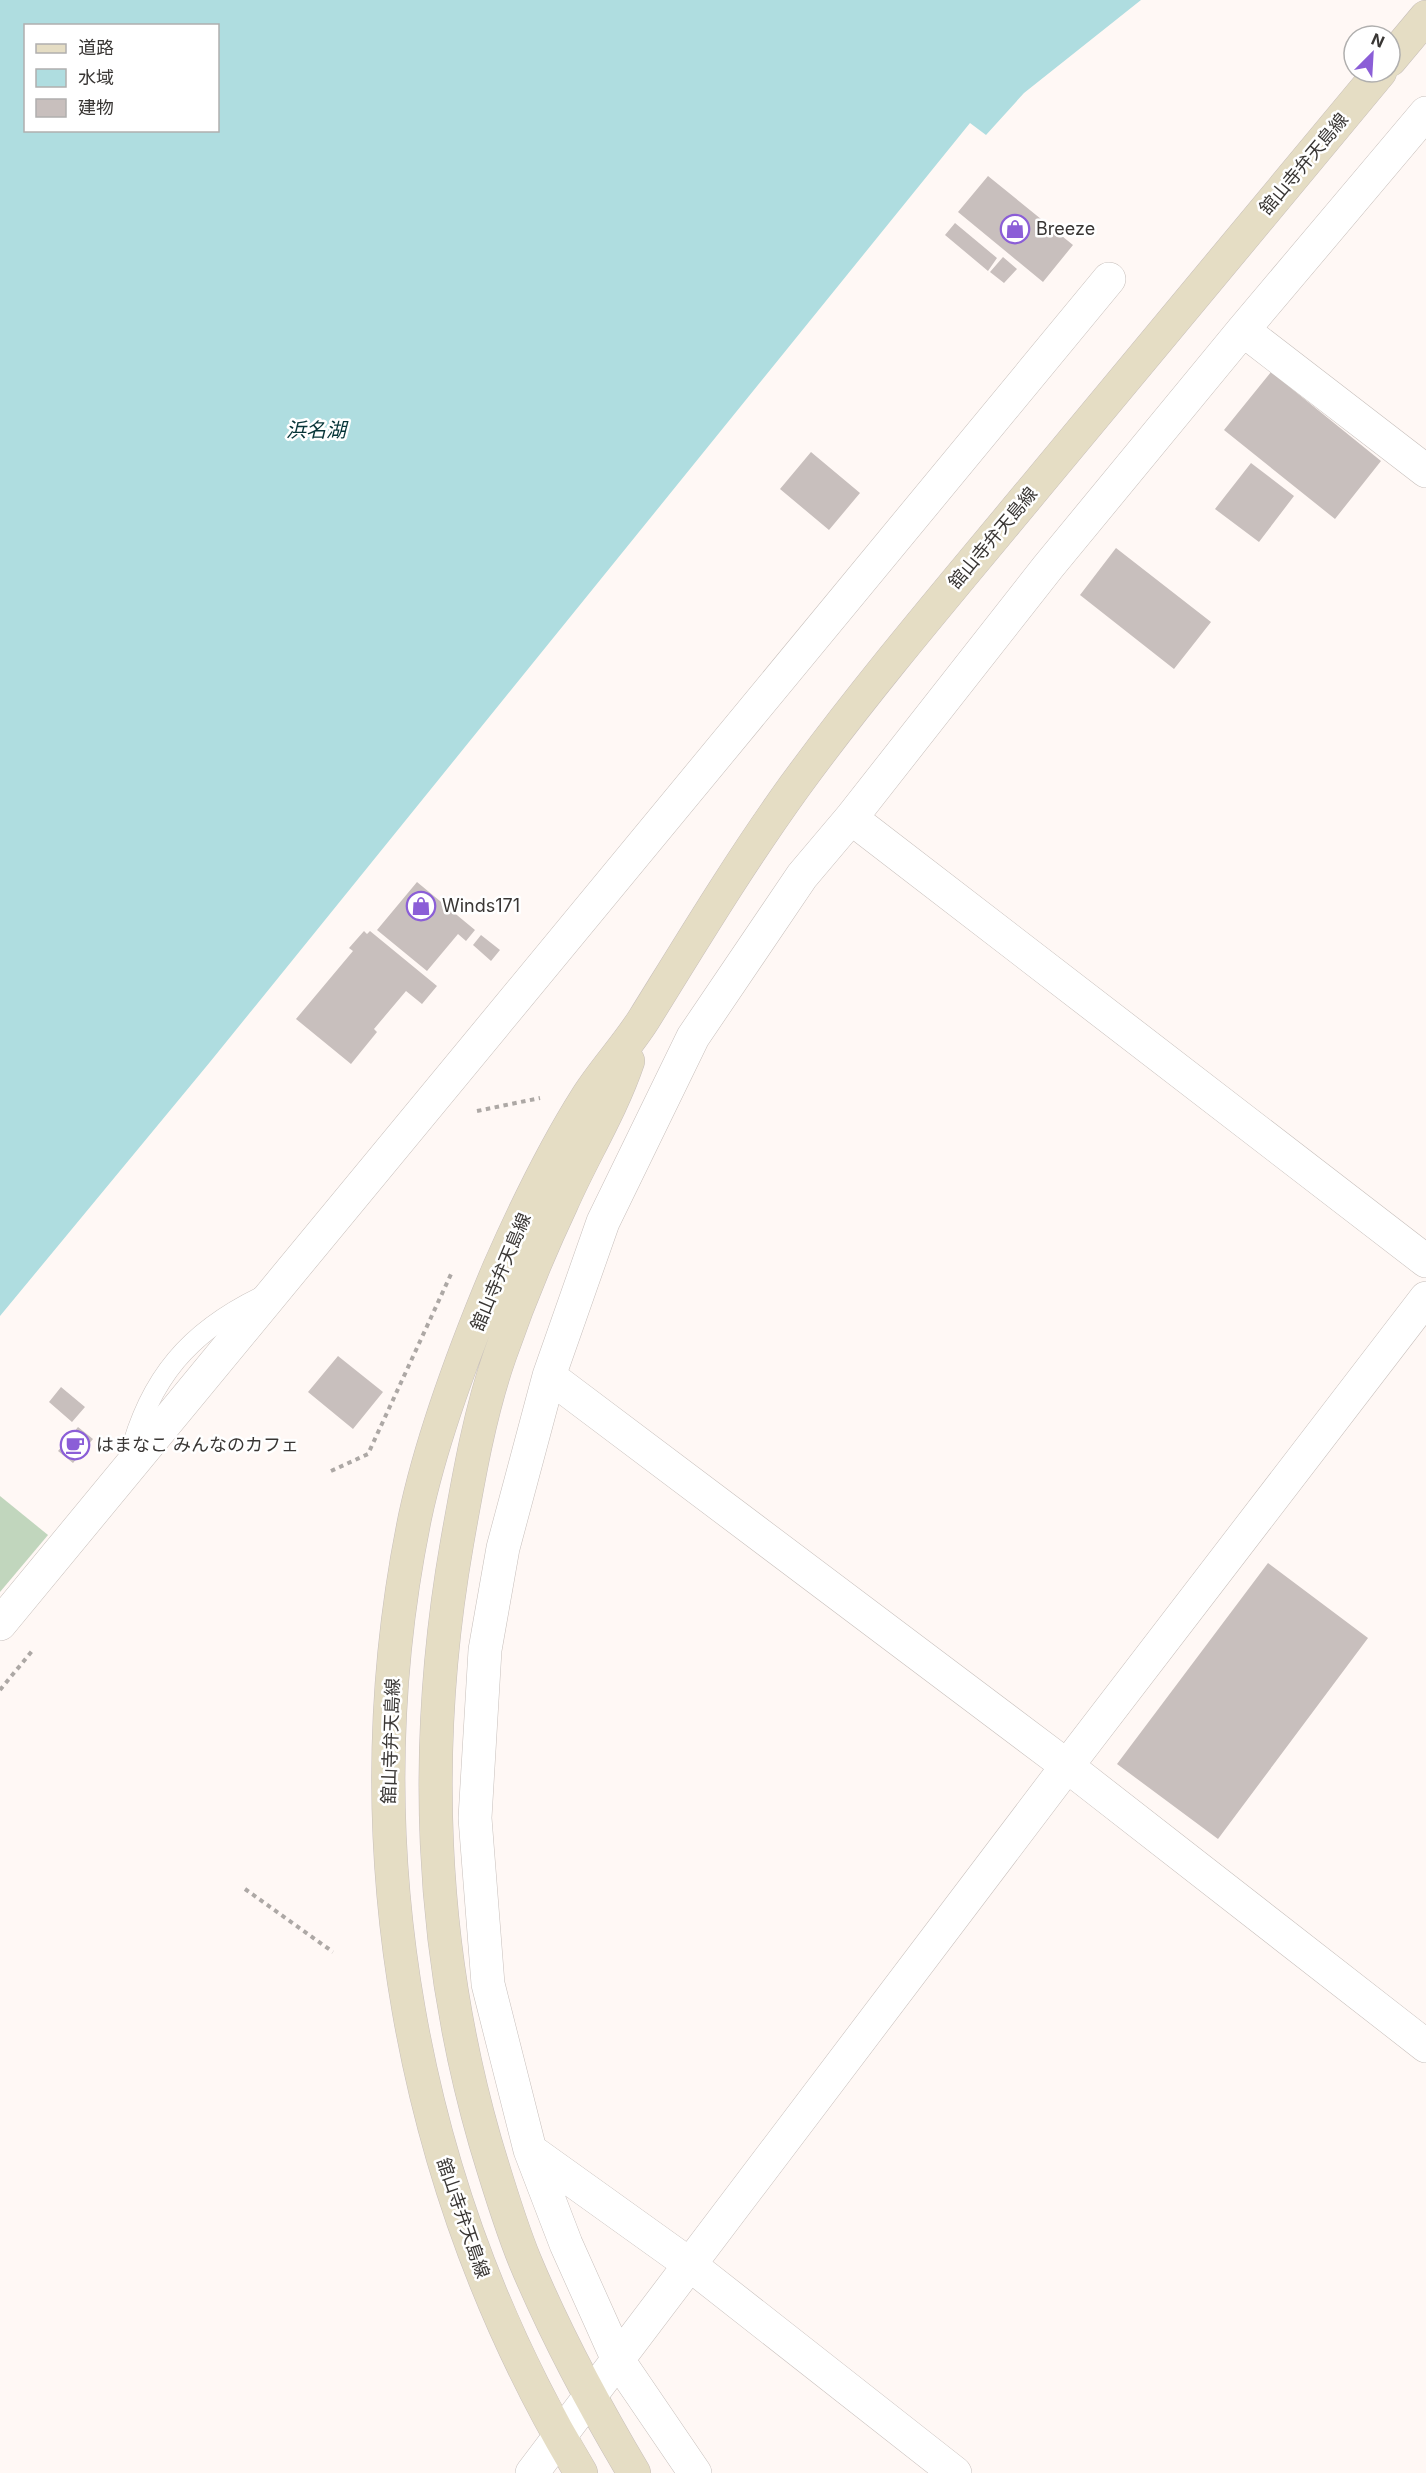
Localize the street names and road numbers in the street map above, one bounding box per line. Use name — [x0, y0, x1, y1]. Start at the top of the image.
street label: 舘山寺弁天島線 — [1255, 109, 1352, 219]
street label: 舘山寺弁天島線 — [944, 483, 1041, 593]
street label: 舘山寺弁天島線 — [466, 1210, 535, 1334]
street label: 舘山寺弁天島線 — [378, 1678, 403, 1804]
street label: 舘山寺弁天島線 — [433, 2155, 494, 2281]

